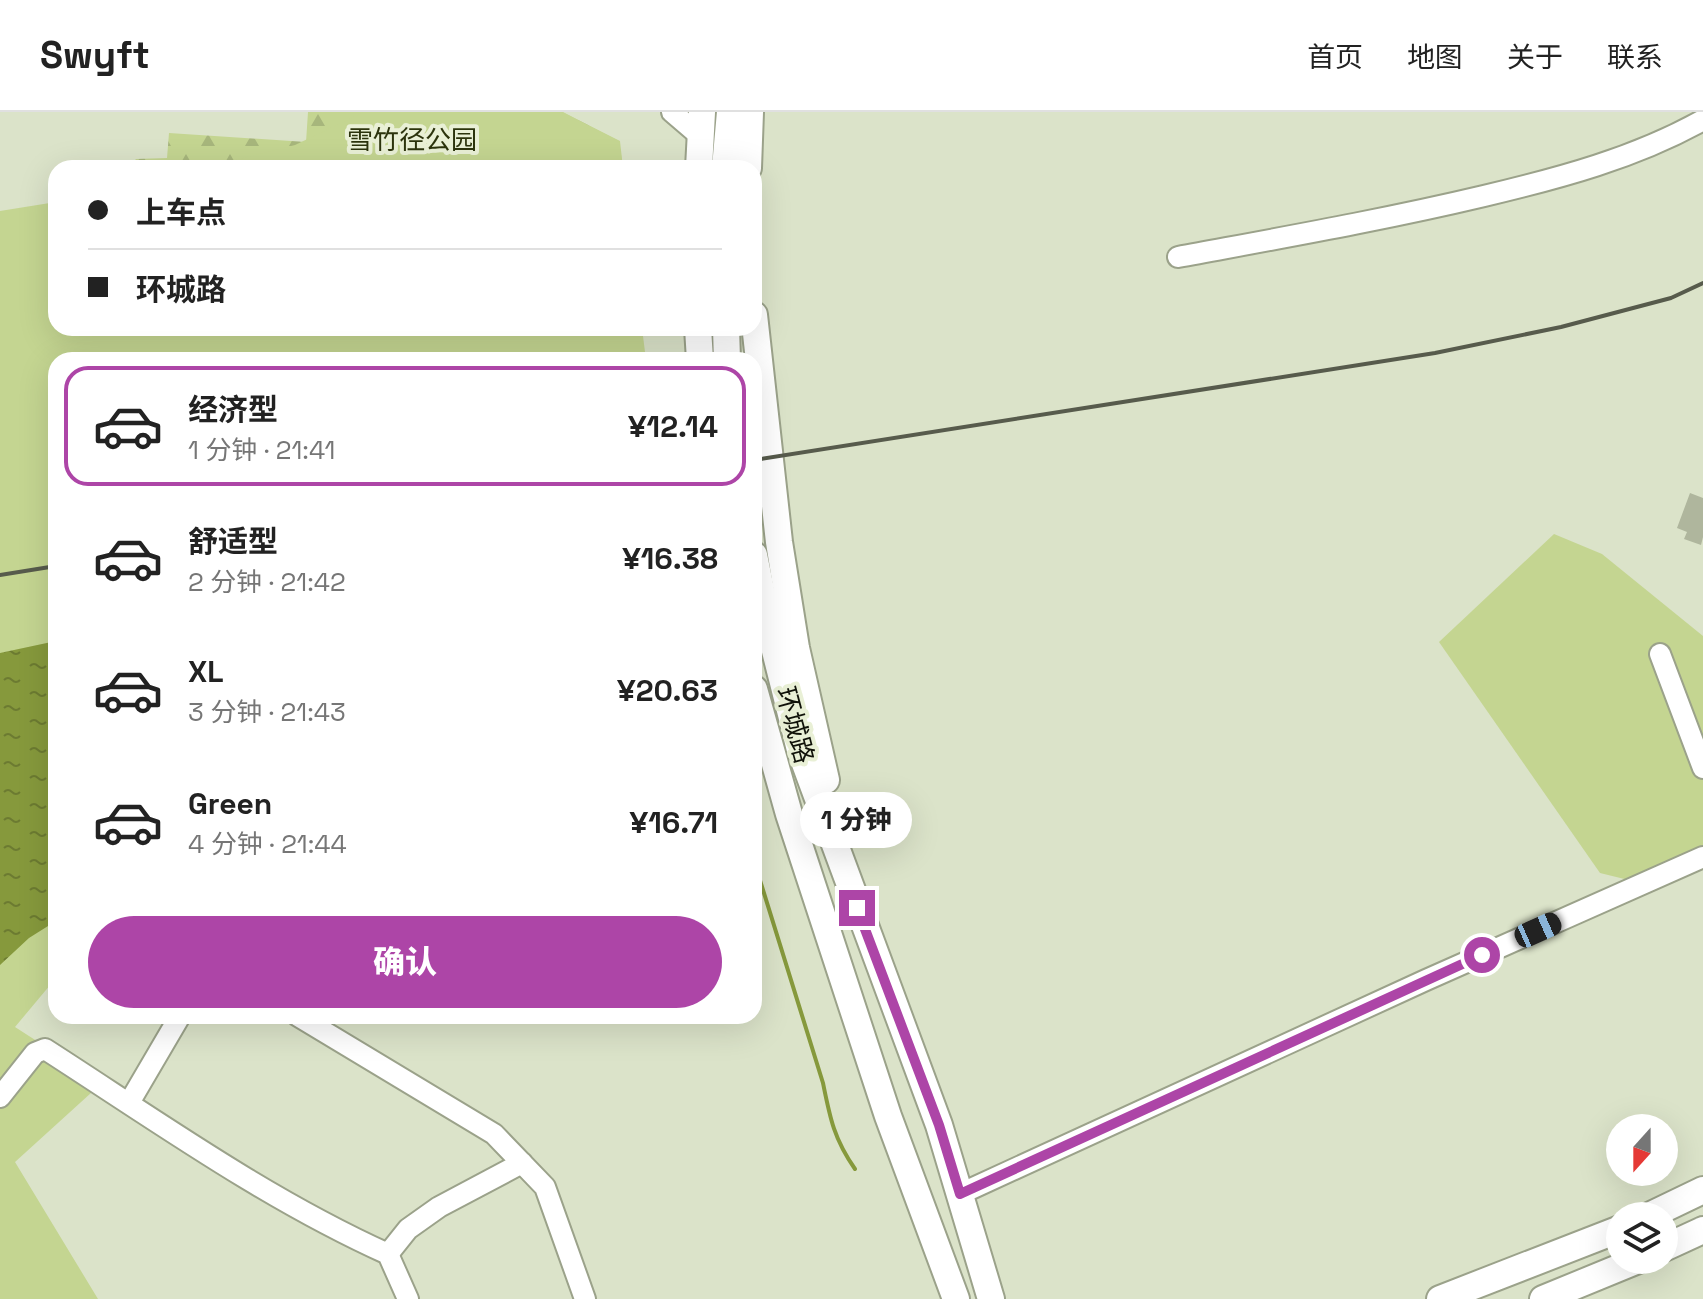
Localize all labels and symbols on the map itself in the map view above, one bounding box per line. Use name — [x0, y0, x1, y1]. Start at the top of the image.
park label: 雪竹径公园 — [347, 123, 477, 157]
street label: 环城路 — [768, 683, 822, 767]
callout: 1 分钟 — [801, 792, 913, 848]
route end — [839, 890, 875, 926]
car — [1511, 909, 1565, 951]
route start — [1464, 937, 1500, 973]
north arrow — [1606, 1114, 1678, 1186]

